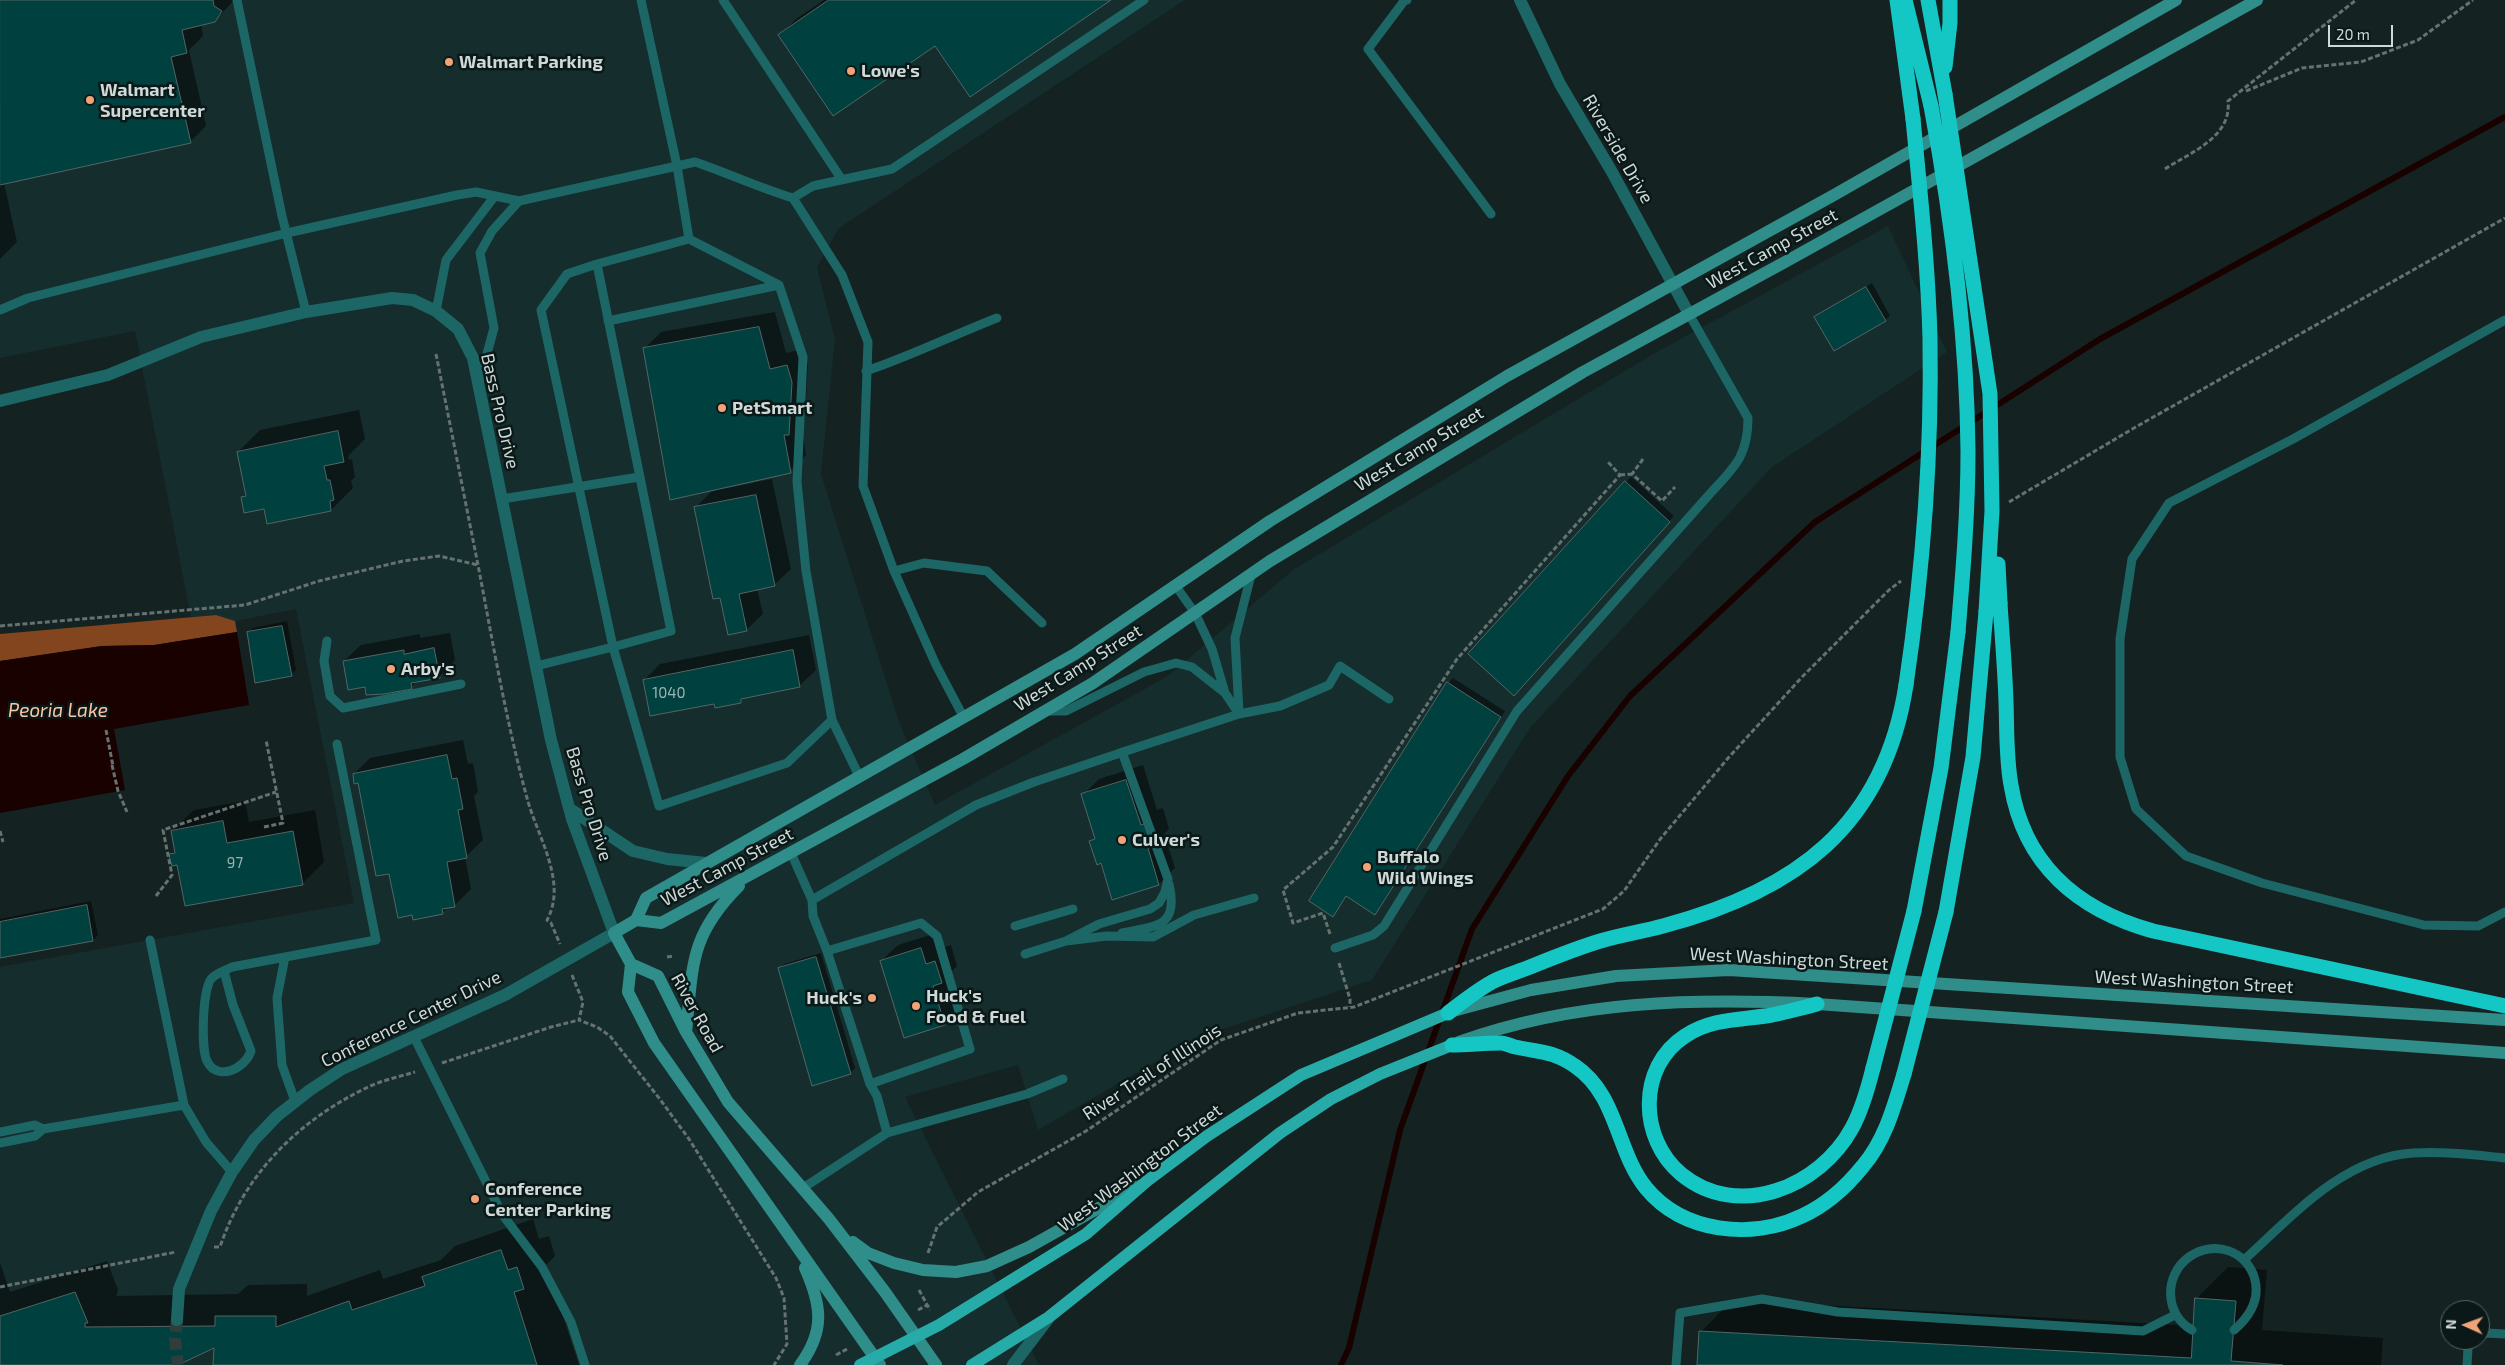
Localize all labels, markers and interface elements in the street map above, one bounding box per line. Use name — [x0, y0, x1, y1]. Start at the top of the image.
scale bar — [2330, 15, 2395, 47]
text: 20 m — [2336, 25, 2370, 43]
place label: Walmart Parking — [459, 51, 603, 73]
marker: Walmart Parking — [443, 56, 455, 68]
place label: Lowe's — [861, 60, 920, 82]
marker: Lowe's — [845, 65, 857, 77]
place label: Walmart Supercenter — [100, 79, 205, 122]
street label: Riverside Drive — [1578, 91, 1658, 207]
marker: Walmart Supercenter — [84, 94, 96, 106]
street label: West Camp Street — [1703, 204, 1841, 294]
street label: Bass Pro Drive — [476, 351, 524, 471]
place label: PetSmart — [732, 397, 812, 419]
marker: PetSmart — [716, 402, 728, 414]
street label: West Camp Street — [1351, 402, 1487, 496]
street label: West Camp Street — [1010, 620, 1146, 716]
place label: Arby's — [401, 658, 455, 680]
marker: Arby's — [385, 663, 397, 675]
house number: 1040 — [652, 684, 686, 702]
water label: Peoria Lake — [8, 700, 108, 722]
street label: Bass Pro Drive — [561, 744, 617, 864]
street label: West Camp Street — [657, 823, 797, 911]
place label: Culver's — [1132, 829, 1200, 851]
marker: Culver's — [1116, 834, 1128, 846]
place label: Buffalo Wild Wings — [1377, 846, 1473, 889]
house number: 97 — [227, 854, 243, 872]
marker: Buffalo Wild Wings — [1361, 861, 1373, 873]
street label: West Washington Street — [1689, 943, 1889, 975]
street label: Conference Center Drive — [317, 966, 505, 1072]
street label: West Washington Street — [2094, 966, 2294, 998]
street label: River Road — [666, 970, 728, 1056]
place label: Huck's Food & Fuel — [926, 985, 1026, 1028]
place label: Huck's — [806, 987, 862, 1009]
marker: Huck's — [866, 992, 878, 1004]
marker: Huck's Food & Fuel — [910, 1000, 922, 1012]
street label: River Trail of Illinois — [1079, 1019, 1225, 1125]
street label: West Washington Street — [1054, 1099, 1226, 1237]
place label: Conference Center Parking — [485, 1178, 611, 1220]
marker: Conference Center Parking — [469, 1193, 481, 1205]
north arrow — [2440, 1300, 2490, 1350]
text: N — [2442, 1319, 2459, 1330]

